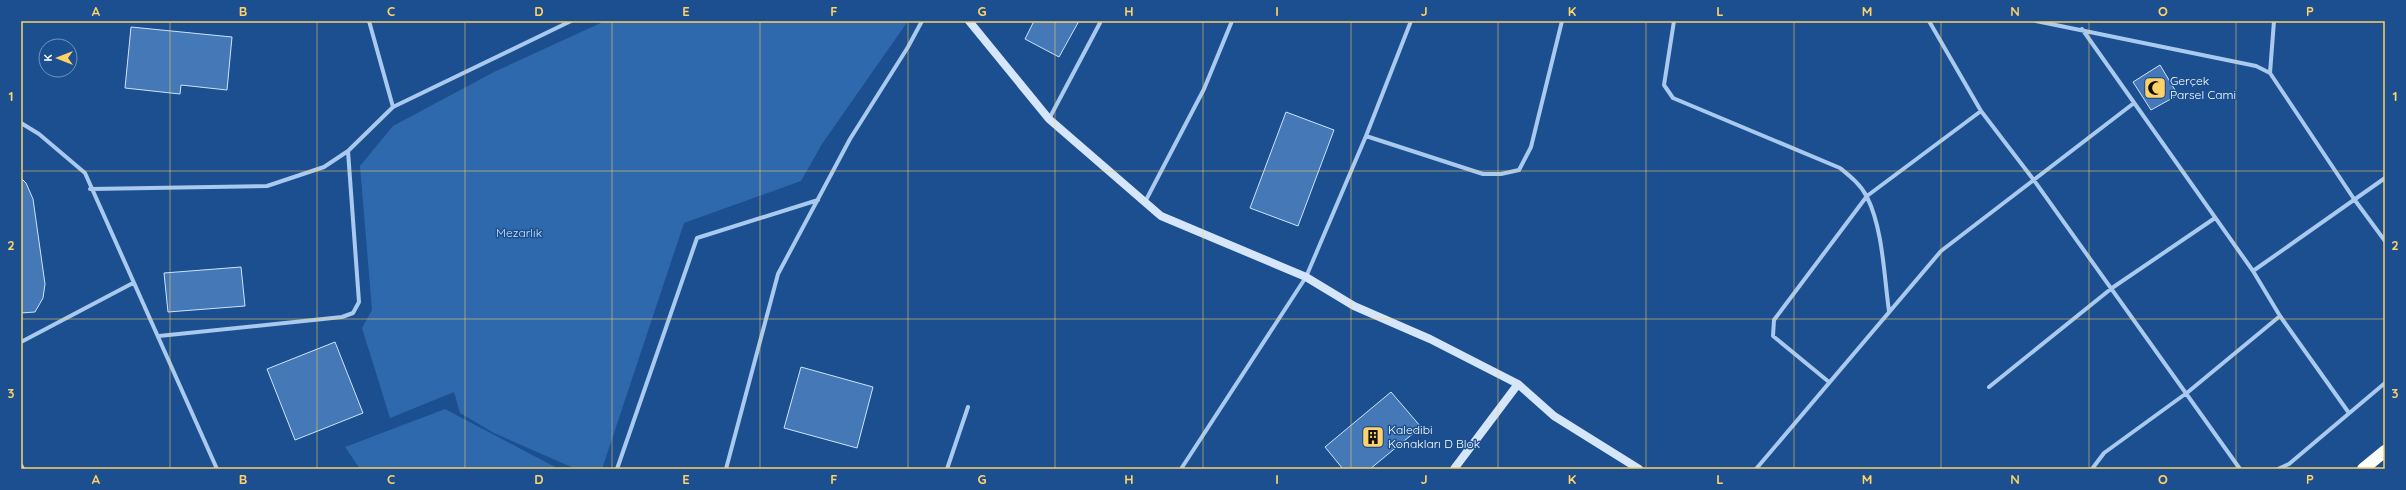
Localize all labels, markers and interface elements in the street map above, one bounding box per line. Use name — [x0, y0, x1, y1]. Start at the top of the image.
text: A — [92, 3, 101, 19]
text: B — [239, 3, 247, 19]
text: C — [387, 3, 395, 19]
text: D — [534, 3, 544, 19]
text: E — [682, 3, 690, 19]
text: F — [830, 3, 838, 19]
text: G — [977, 3, 987, 19]
text: H — [1124, 3, 1134, 19]
text: I — [1275, 3, 1279, 19]
text: J — [1420, 3, 1428, 19]
text: K — [1568, 3, 1577, 19]
text: L — [1716, 3, 1724, 19]
text: M — [1862, 3, 1872, 19]
text: N — [2010, 3, 2020, 19]
text: O — [2158, 3, 2168, 19]
text: P — [2306, 3, 2314, 19]
north arrow — [38, 38, 78, 78]
text: K — [41, 54, 55, 62]
place label: Gerçek Parsel Cami — [2170, 73, 2236, 102]
mosque icon: Gerçek Parsel Cami — [2142, 75, 2168, 101]
text: 1 — [8, 88, 14, 104]
text: 1 — [2392, 88, 2398, 104]
park label: Mezarlık — [496, 225, 542, 240]
text: 2 — [7, 237, 15, 253]
text: 2 — [2391, 237, 2399, 253]
text: 3 — [8, 385, 15, 401]
text: 3 — [2392, 385, 2399, 401]
place label: Kaledibi Konakları D Blok — [1388, 422, 1480, 451]
building icon: Kaledibi Konakları D Blok — [1360, 424, 1386, 450]
text: A — [92, 471, 101, 487]
text: B — [239, 471, 247, 487]
text: C — [387, 471, 395, 487]
text: D — [534, 471, 544, 487]
text: E — [682, 471, 690, 487]
text: F — [830, 471, 838, 487]
text: G — [977, 471, 987, 487]
text: H — [1124, 471, 1134, 487]
text: I — [1275, 471, 1279, 487]
text: J — [1420, 471, 1428, 487]
text: K — [1568, 471, 1577, 487]
text: L — [1716, 471, 1724, 487]
text: M — [1862, 471, 1872, 487]
text: N — [2010, 471, 2020, 487]
text: O — [2158, 471, 2168, 487]
text: P — [2306, 471, 2314, 487]

